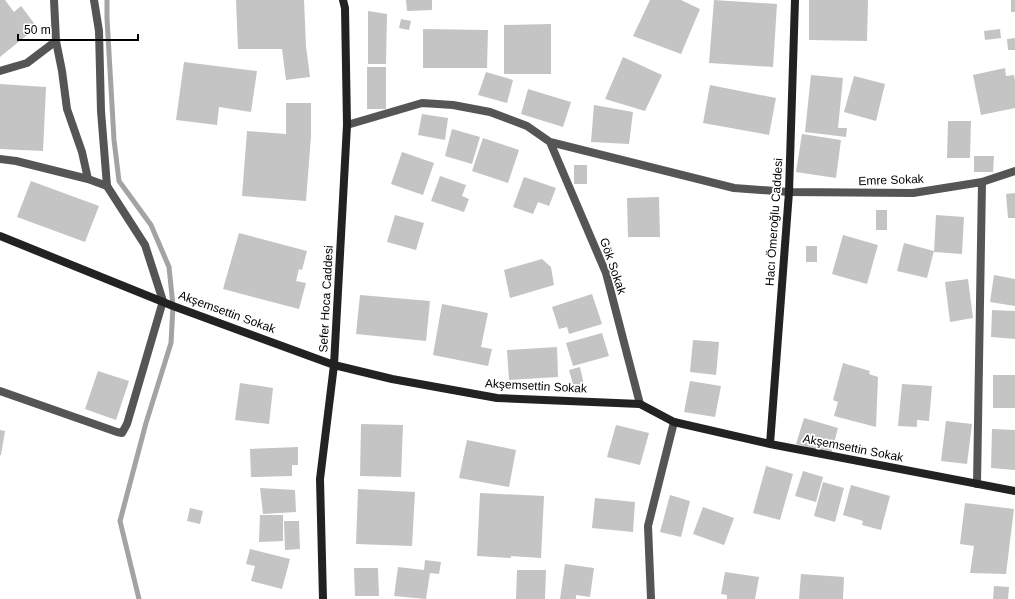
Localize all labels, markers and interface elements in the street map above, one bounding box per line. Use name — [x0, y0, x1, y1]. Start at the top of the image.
scale bar — [18, 16, 138, 42]
text: 50 m — [24, 23, 51, 37]
street label: Hacı Ömeroğlu Caddesi — [763, 158, 785, 286]
street label: Emre Sokak — [858, 172, 925, 188]
street label: Gök Sokak — [597, 236, 629, 297]
street label: Sefer Hoca Caddesi — [316, 245, 336, 353]
street label: Akşemsettin Sokak — [177, 288, 278, 336]
street label: Akşemsettin Sokak — [485, 376, 588, 396]
street label: Akşemsettin Sokak — [802, 431, 905, 465]

